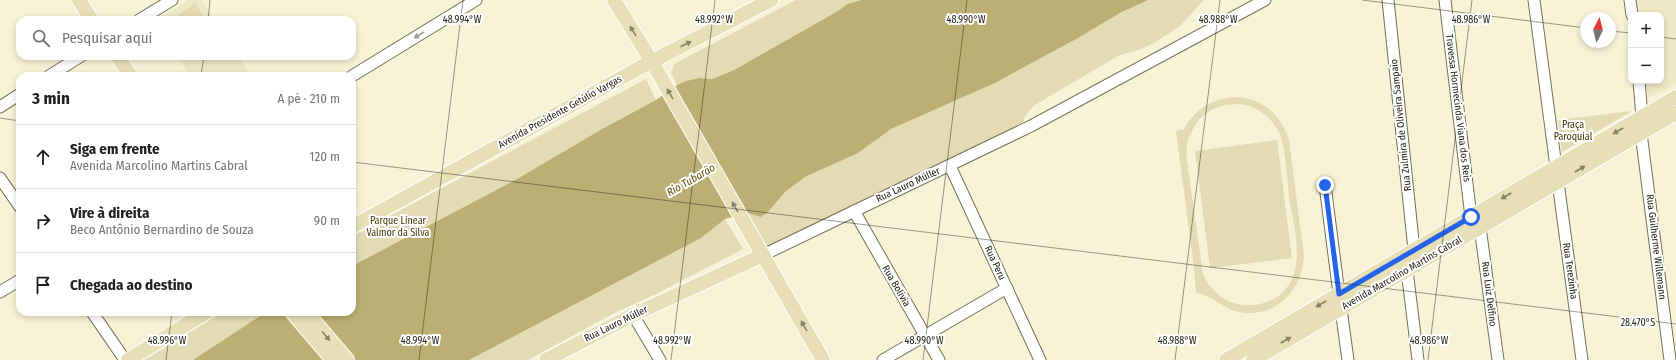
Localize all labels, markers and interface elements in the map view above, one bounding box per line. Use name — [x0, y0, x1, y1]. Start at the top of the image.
north arrow — [1580, 12, 1616, 48]
map controls — [1628, 12, 1664, 84]
button: + — [1628, 12, 1664, 48]
text: 48.994°W — [443, 14, 482, 26]
text: 48.992°W — [695, 14, 733, 26]
text: 48.990°W — [947, 14, 986, 26]
text: 48.988°W — [1199, 14, 1238, 26]
text: 48.986°W — [1452, 14, 1491, 26]
search box — [16, 16, 356, 60]
one-way arrow — [629, 26, 637, 36]
icon: search — [30, 27, 52, 49]
text: Pesquisar aqui — [62, 29, 152, 47]
one-way arrow — [414, 31, 424, 39]
street label: Travessa Hormecinda Viana dos Reis — [1443, 33, 1473, 183]
one-way arrow — [681, 41, 692, 47]
button: − — [1628, 48, 1664, 84]
street label: Rua Zulmira de Oliveira Sampaio — [1388, 58, 1414, 192]
street label: Avenida Presidente Getúlio Vargas — [496, 72, 624, 151]
text: 3 min — [32, 88, 70, 109]
one-way arrow — [667, 88, 674, 100]
text: A pé · 210 m — [278, 91, 340, 106]
park label: Praça Paroquial — [1554, 119, 1593, 143]
one-way arrow — [1613, 127, 1623, 135]
text: Siga em frente — [70, 140, 160, 158]
icon: ahead — [32, 146, 54, 168]
text: 120 m — [309, 149, 340, 164]
text: Avenida Marcolino Martins Cabral — [70, 158, 248, 173]
water label: Rio Tubarão — [664, 161, 718, 199]
street label: Rua Lauro Müller — [874, 165, 942, 205]
one-way arrow — [1574, 165, 1586, 172]
route end — [1316, 176, 1334, 194]
one-way arrow — [1500, 193, 1512, 200]
street label: Rua Guilherme Willemann — [1644, 194, 1668, 300]
one-way arrow — [732, 201, 739, 213]
text: Vire à direita — [70, 204, 149, 222]
route start — [1462, 208, 1480, 226]
icon: right — [32, 210, 54, 232]
text: 90 m — [314, 213, 340, 228]
park label: Parque Linear Valmor da Silva — [367, 215, 429, 239]
text: Beco Antônio Bernardino de Souza — [70, 222, 254, 237]
street label: Avenida Marcolino Martins Cabral — [1340, 233, 1464, 312]
street label: Rua Terezinha — [1560, 242, 1580, 300]
street label: Rua Peru — [982, 244, 1008, 282]
street label: Rua Luiz Delfino — [1479, 261, 1499, 327]
street label: Rua Bolívia — [879, 263, 914, 309]
icon: arrive — [32, 274, 54, 296]
text: Chegada ao destino — [70, 276, 192, 294]
one-way arrow — [1315, 301, 1327, 308]
street label: Rua Lauro Müller — [582, 303, 650, 345]
text: 28.470°S — [1621, 317, 1655, 329]
one-way arrow — [800, 320, 807, 332]
one-way arrow — [322, 331, 331, 341]
text: 48.996°W — [148, 335, 187, 347]
text: 48.994°W — [401, 335, 440, 347]
text: 48.992°W — [653, 335, 691, 347]
text: 48.990°W — [905, 335, 944, 347]
text: 48.988°W — [1158, 335, 1197, 347]
text: 48.986°W — [1410, 335, 1449, 347]
one-way arrow — [1280, 337, 1292, 344]

